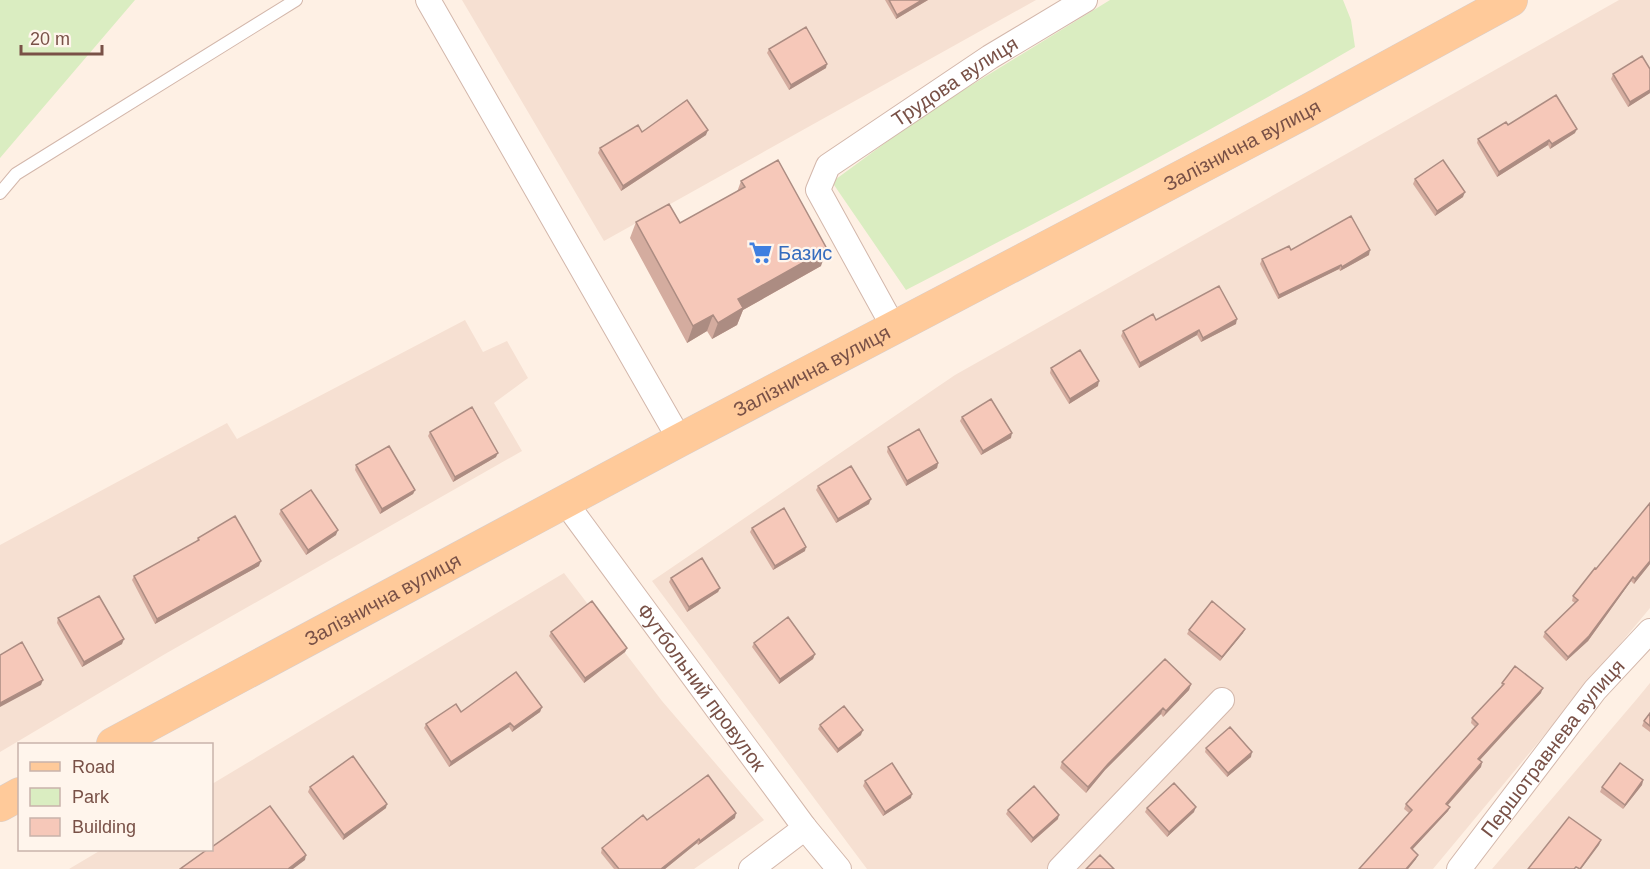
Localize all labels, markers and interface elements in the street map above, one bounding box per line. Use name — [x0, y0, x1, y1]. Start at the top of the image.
scale bar — [21, 18, 102, 56]
text: 20 m — [30, 29, 70, 49]
street label: Трудова вулиця — [888, 32, 1022, 131]
street label: Залізнична вулиця — [1160, 95, 1324, 195]
supermarket icon: Базис — [747, 240, 773, 266]
place label: Базис — [778, 242, 832, 264]
street label: Залізнична вулиця — [730, 321, 894, 421]
street label: Залізнична вулиця — [301, 549, 464, 650]
street label: Футбольний провулок — [633, 599, 770, 775]
street label: Першотравнева вулиця — [1476, 655, 1629, 841]
legend — [18, 743, 213, 851]
text: Road — [72, 757, 115, 777]
text: Park — [72, 787, 110, 807]
text: Building — [72, 817, 136, 837]

